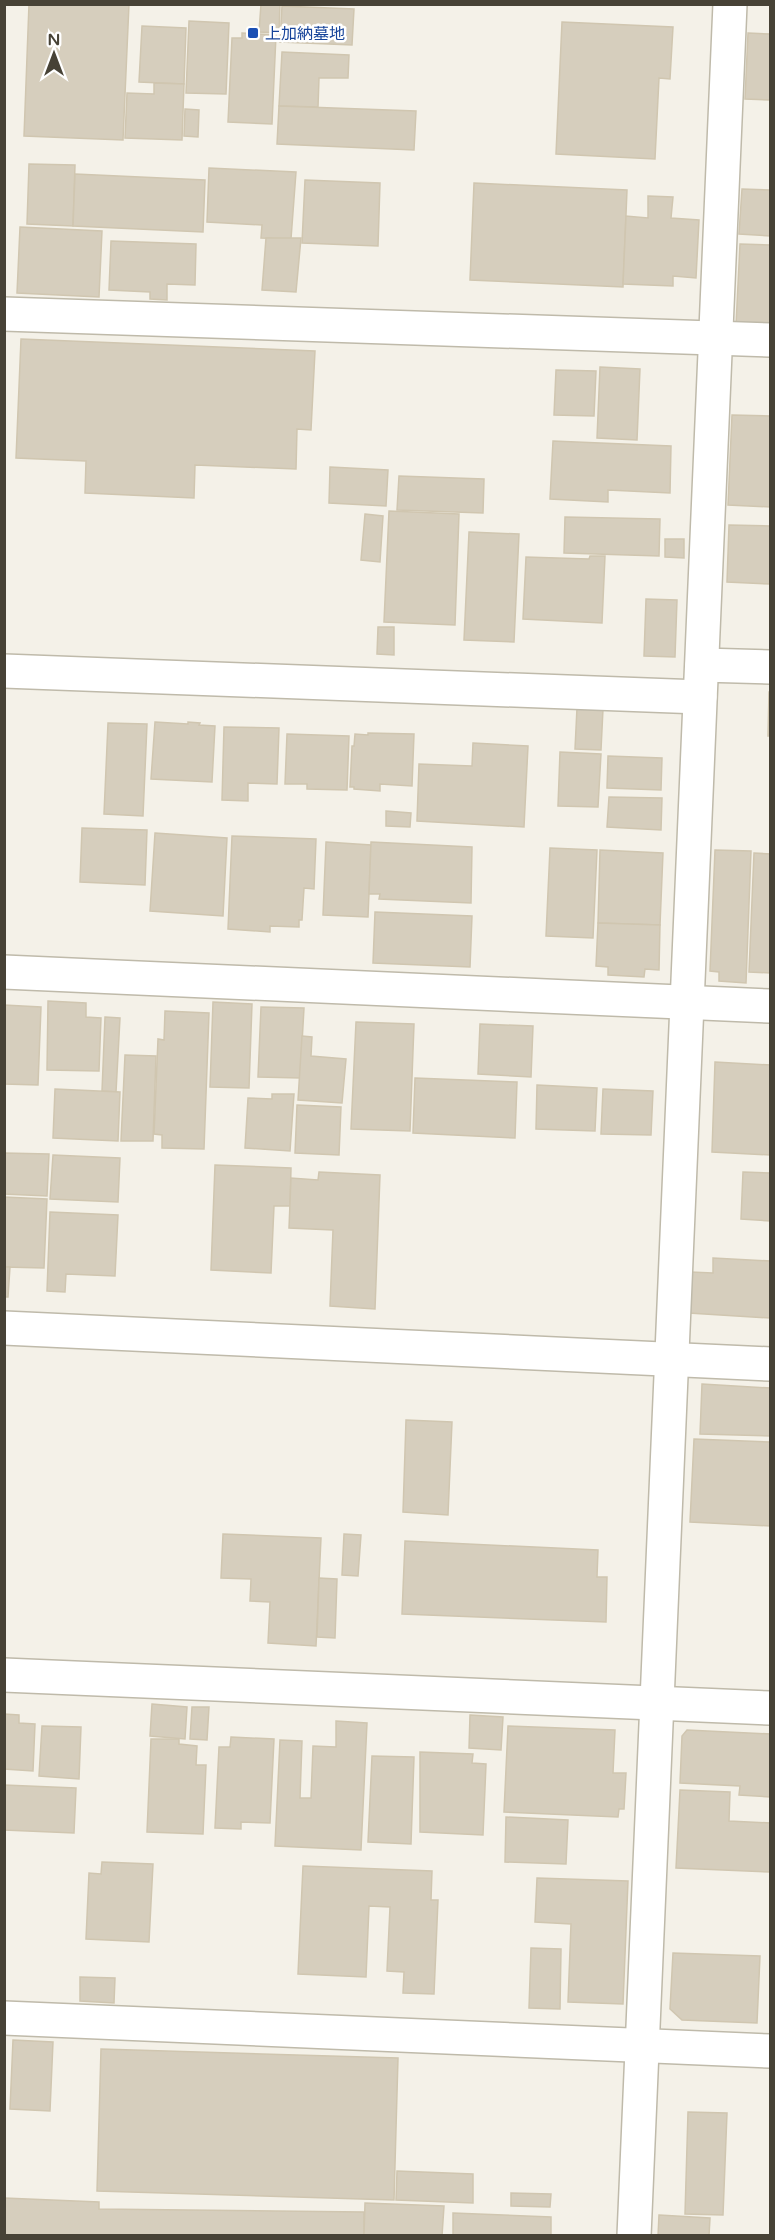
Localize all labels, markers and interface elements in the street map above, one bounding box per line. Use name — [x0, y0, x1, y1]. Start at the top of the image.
north arrow — [24, 24, 84, 84]
place label: 上加納墓地 — [265, 24, 345, 44]
marker: 上加納墓地 — [246, 26, 260, 40]
text: N — [48, 30, 60, 50]

